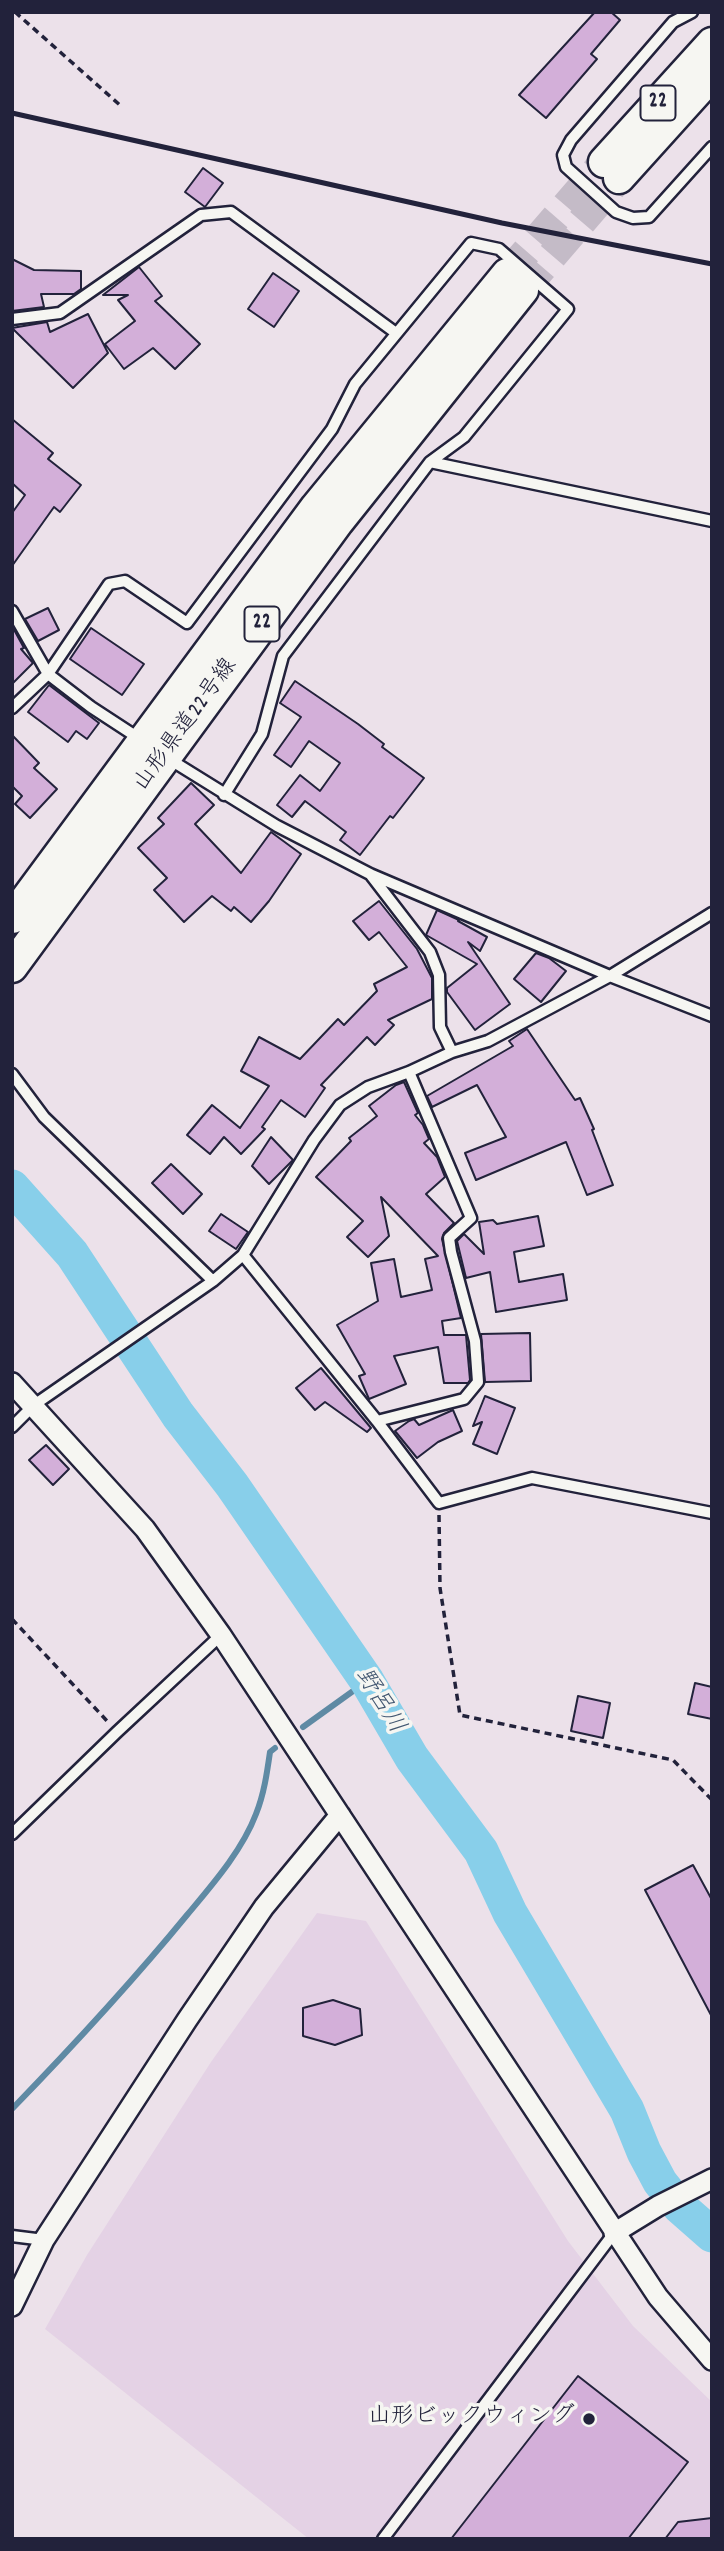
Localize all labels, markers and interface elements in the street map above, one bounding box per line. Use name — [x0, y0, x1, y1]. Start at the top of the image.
road number: 22 — [640, 86, 676, 120]
road number: 22 — [244, 606, 280, 642]
street label: 山形県道22号線 — [129, 654, 245, 798]
water label: 野呂川 — [347, 1664, 409, 1740]
place label: 山形ビックウィング — [368, 2405, 575, 2433]
marker: 山形ビックウィング — [581, 2411, 597, 2427]

